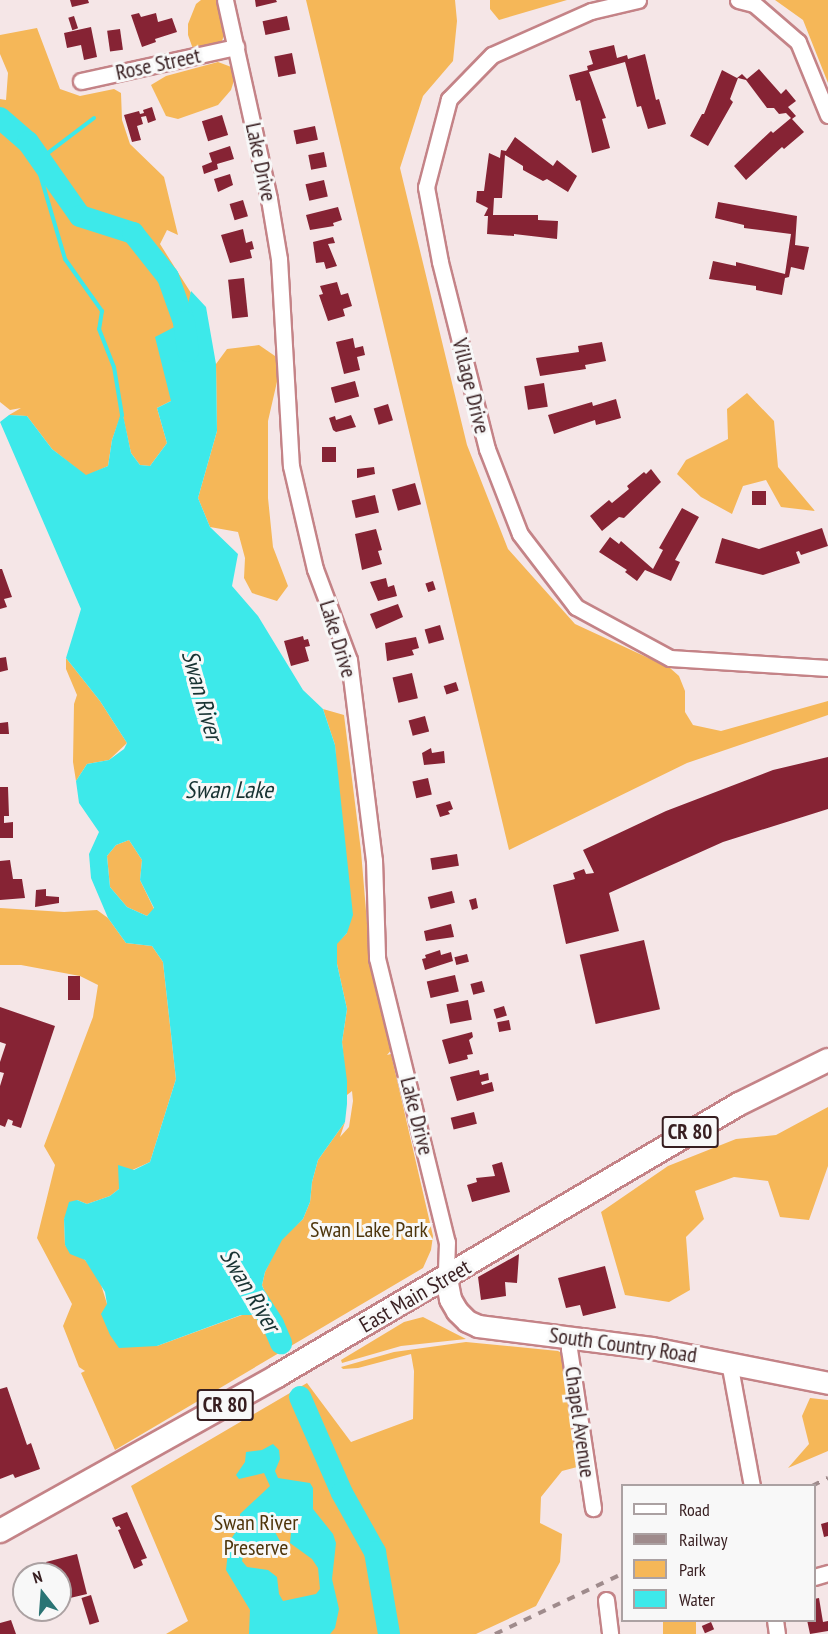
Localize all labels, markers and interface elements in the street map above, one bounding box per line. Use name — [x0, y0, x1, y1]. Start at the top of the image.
street label: Rose Street — [113, 42, 203, 86]
street label: Lake Drive — [240, 120, 282, 204]
street label: Village Drive — [446, 336, 496, 436]
street label: Lake Drive — [314, 597, 362, 681]
water label: Swan River — [175, 647, 229, 743]
water label: Swan Lake — [185, 776, 273, 804]
street label: Lake Drive — [395, 1074, 439, 1158]
road number: CR 80 — [662, 1114, 718, 1150]
park label: Swan Lake Park — [310, 1217, 428, 1243]
water label: Swan River — [214, 1243, 286, 1337]
street label: East Main Street — [355, 1254, 475, 1338]
street label: South Country Road — [547, 1322, 699, 1368]
street label: Chapel Avenue — [559, 1364, 601, 1480]
road number: CR 80 — [196, 1387, 254, 1423]
legend — [621, 1484, 816, 1622]
text: Road — [679, 1498, 710, 1521]
park label: Swan River Preserve — [214, 1509, 298, 1560]
text: Railway — [679, 1528, 728, 1551]
text: Park — [679, 1558, 706, 1581]
north arrow — [12, 1562, 72, 1622]
text: N — [30, 1566, 44, 1588]
text: Water — [679, 1588, 715, 1611]

